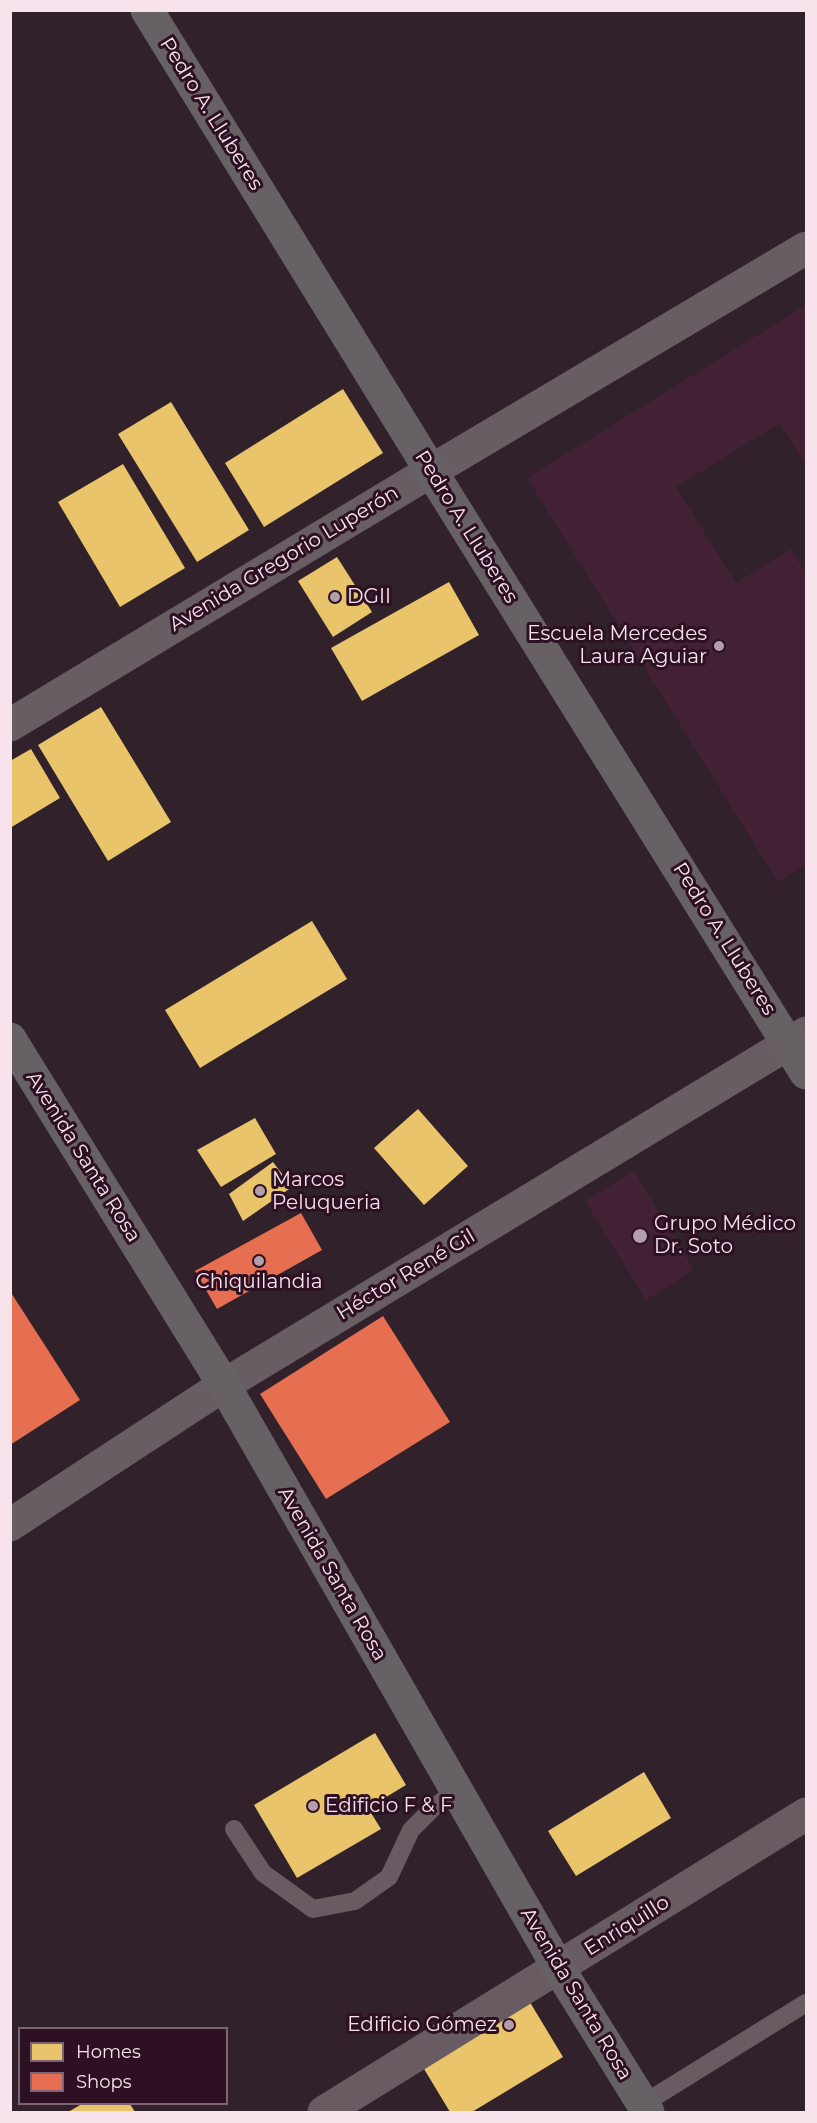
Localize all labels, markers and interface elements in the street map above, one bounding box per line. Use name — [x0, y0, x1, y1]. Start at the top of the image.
street label: Pedro A. Lluberes — [154, 33, 268, 195]
street label: Pedro A. Lluberes — [409, 446, 523, 608]
street label: Avenida Gregorio Luperón — [165, 481, 403, 637]
place label: DGII — [347, 585, 391, 609]
marker: DGII — [328, 590, 342, 604]
place label: Escuela Mercedes Laura Aguiar — [527, 622, 707, 669]
marker: Escuela Mercedes Laura Aguiar — [712, 639, 726, 653]
street label: Pedro A. Lluberes — [667, 858, 781, 1020]
street label: Avenida Santa Rosa — [21, 1067, 145, 1247]
place label: Marcos Peluqueria — [272, 1168, 381, 1215]
marker: Marcos Peluqueria — [253, 1184, 267, 1198]
place label: Grupo Médico Dr. Soto — [654, 1212, 796, 1259]
street label: Héctor René Gil — [333, 1224, 479, 1326]
marker: Grupo Médico Dr. Soto — [631, 1227, 649, 1245]
marker: Chiquilandia — [252, 1254, 266, 1268]
place label: Chiquilandia — [196, 1270, 322, 1294]
street label: Avenida Santa Rosa — [272, 1483, 392, 1665]
place label: Edificio F & F — [325, 1794, 453, 1818]
marker: Edificio F & F — [306, 1799, 320, 1813]
street label: Enriquillo — [580, 1890, 674, 1962]
street label: Avenida Santa Rosa — [515, 1903, 637, 2085]
place label: Edificio Gómez — [347, 2013, 497, 2037]
marker: Edificio Gómez — [502, 2018, 516, 2032]
legend — [18, 2027, 228, 2105]
text: Homes — [76, 2041, 141, 2063]
text: Shops — [76, 2071, 132, 2093]

